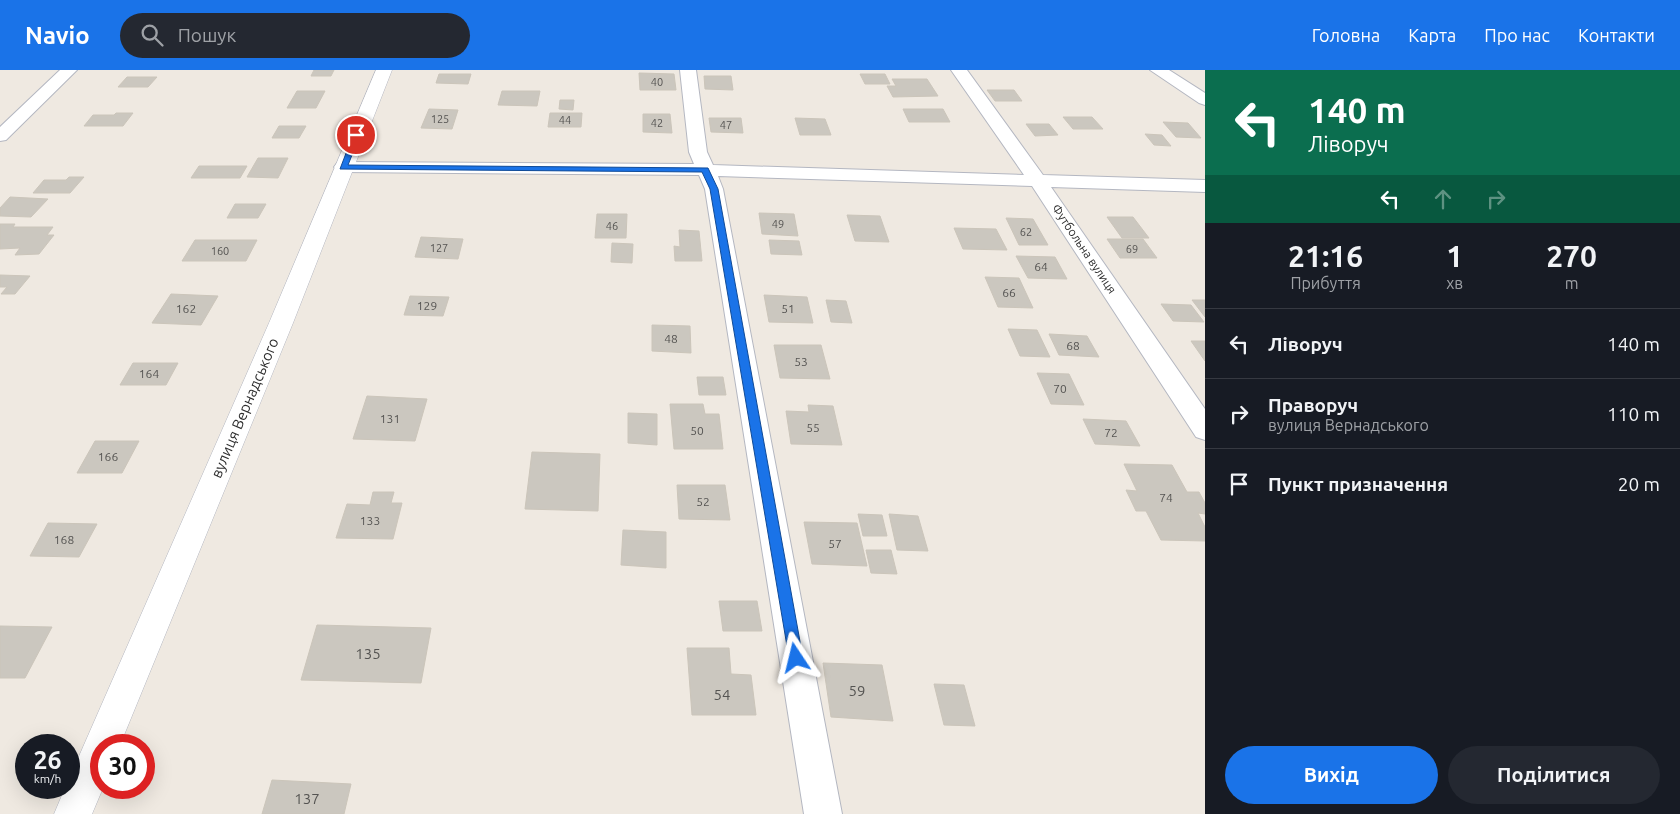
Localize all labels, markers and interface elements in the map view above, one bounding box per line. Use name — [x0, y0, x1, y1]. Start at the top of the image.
search box — [120, 13, 470, 58]
icon: search — [138, 21, 166, 49]
text: Navio — [25, 22, 90, 49]
text: Пошук — [178, 24, 236, 46]
text: Головна — [1312, 25, 1380, 45]
text: Карта — [1408, 25, 1456, 45]
text: Про нас — [1484, 25, 1550, 45]
text: Контакти — [1578, 25, 1655, 45]
house number: 40 — [651, 76, 663, 88]
icon: left — [1225, 90, 1290, 155]
text: 140 m — [1308, 90, 1406, 130]
house number: 125 — [431, 113, 449, 125]
pin — [335, 114, 377, 156]
house number: 44 — [559, 114, 571, 126]
house number: 42 — [651, 117, 663, 129]
house number: 47 — [720, 119, 732, 131]
icon: arrive — [342, 121, 370, 149]
text: Ліворуч — [1308, 131, 1389, 156]
icon: left — [1376, 185, 1404, 213]
icon: ahead — [1429, 185, 1457, 213]
icon: right — [1482, 185, 1510, 213]
street label: Футбольна вулиця — [1050, 202, 1119, 296]
house number: 49 — [772, 218, 784, 230]
house number: 46 — [606, 220, 618, 232]
house number: 62 — [1020, 226, 1032, 238]
text: 21:16 — [1288, 239, 1363, 273]
text: 1 — [1446, 239, 1463, 273]
text: 270 — [1546, 239, 1597, 273]
house number: 127 — [430, 242, 448, 254]
house number: 69 — [1126, 243, 1138, 255]
house number: 160 — [211, 245, 229, 257]
house number: 64 — [1034, 260, 1048, 273]
text: Прибуття — [1290, 274, 1361, 292]
text: хв — [1446, 274, 1463, 292]
text: m — [1565, 274, 1578, 292]
house number: 66 — [1002, 286, 1016, 299]
house number: 129 — [417, 299, 437, 312]
house number: 162 — [176, 302, 196, 315]
house number: 51 — [781, 302, 795, 315]
icon: left — [1225, 330, 1253, 358]
house number: 48 — [664, 332, 678, 345]
text: Ліворуч — [1268, 333, 1342, 355]
text: 140 m — [1607, 333, 1660, 355]
street label: вулиця Вернадського — [207, 335, 282, 481]
house number: 68 — [1066, 339, 1080, 352]
house number: 53 — [794, 355, 808, 368]
house number: 164 — [139, 367, 159, 380]
house number: 70 — [1053, 382, 1067, 395]
text: Праворуч — [1268, 394, 1358, 416]
icon: right — [1225, 400, 1253, 428]
text: 110 m — [1607, 403, 1660, 425]
house number: 131 — [380, 412, 400, 425]
text: вулиця Вернадського — [1268, 416, 1429, 434]
house number: 55 — [806, 421, 820, 434]
house number: 50 — [690, 424, 704, 437]
house number: 72 — [1104, 426, 1118, 439]
house number: 166 — [98, 450, 118, 463]
icon: arrive — [1225, 470, 1253, 498]
text: Пункт призначення — [1268, 473, 1448, 495]
text: 20 m — [1618, 473, 1660, 495]
house number: 74 — [1159, 491, 1173, 504]
house number: 52 — [696, 495, 710, 508]
house number: 133 — [360, 514, 380, 527]
house number: 168 — [54, 533, 74, 546]
house number: 57 — [828, 537, 842, 550]
position arrow — [769, 631, 821, 683]
house number: 135 — [355, 645, 381, 662]
house number: 59 — [849, 682, 865, 699]
house number: 54 — [714, 686, 730, 703]
speed limit sign: 30 — [90, 734, 155, 799]
text: 26 — [33, 746, 62, 774]
button: Вихід — [1225, 746, 1438, 804]
button: Поділитися — [1448, 746, 1660, 804]
text: km/h — [34, 772, 61, 785]
house number: 137 — [294, 790, 320, 807]

